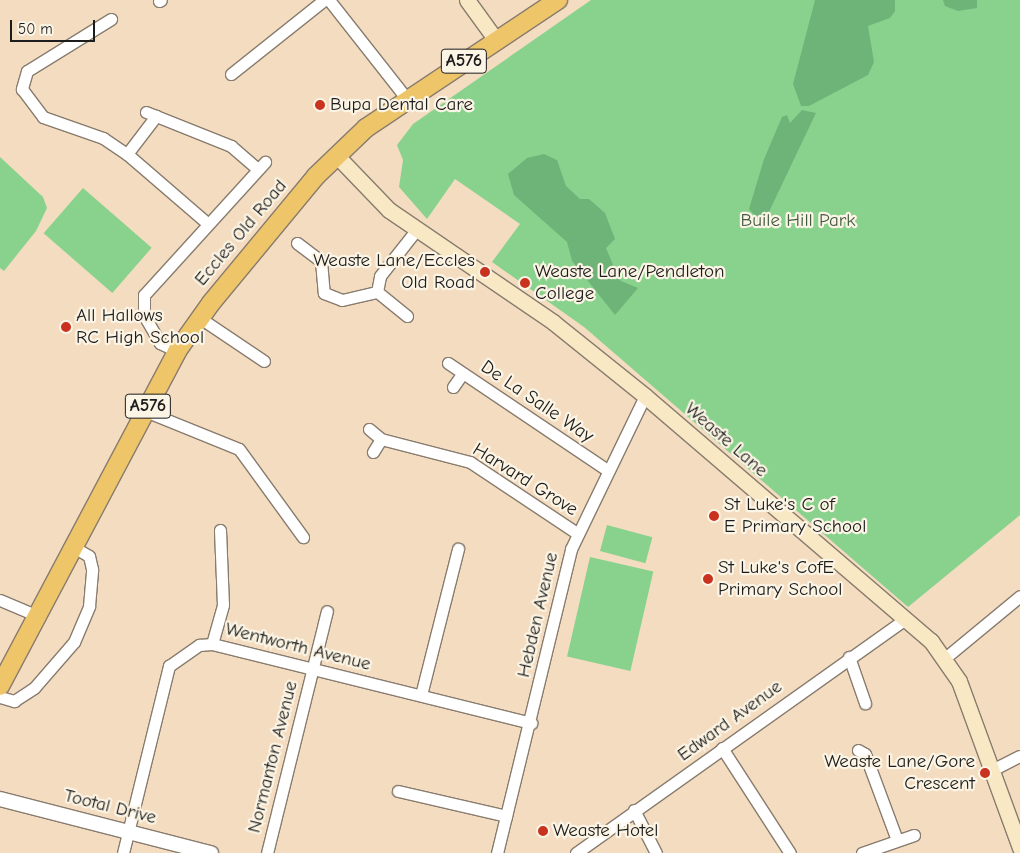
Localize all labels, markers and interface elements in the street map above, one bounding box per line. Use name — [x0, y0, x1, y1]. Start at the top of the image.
scale bar — [12, 10, 98, 42]
text: 50 m — [18, 20, 53, 38]
road number: A576 — [440, 46, 488, 76]
place label: Bupa Dental Care — [330, 94, 473, 116]
marker: Bupa Dental Care — [314, 99, 326, 111]
street label: Eccles Old Road — [190, 175, 292, 291]
park label: Buile Hill Park — [741, 210, 855, 232]
place label: Weaste Lane/Eccles Old Road — [313, 250, 475, 294]
place label: Weaste Lane/Pendleton College — [535, 261, 725, 305]
marker: Weaste Lane/Eccles Old Road — [479, 266, 491, 278]
marker: Weaste Lane/Pendleton College — [519, 277, 531, 289]
place label: All Hallows RC High School — [76, 305, 204, 349]
marker: All Hallows RC High School — [60, 321, 72, 333]
street label: De La Salle Way — [476, 356, 598, 448]
road number: A576 — [124, 391, 172, 422]
street label: Weaste Lane — [680, 398, 772, 482]
street label: Harvard Grove — [468, 439, 582, 521]
place label: St Luke's C of E Primary School — [724, 494, 866, 538]
marker: St Luke's C of E Primary School — [708, 510, 720, 522]
street label: Hebden Avenue — [513, 550, 563, 680]
place label: St Luke's CofE Primary School — [718, 557, 842, 601]
marker: St Luke's CofE Primary School — [702, 573, 714, 585]
street label: Wentworth Avenue — [223, 618, 373, 676]
street label: Edward Avenue — [673, 675, 787, 767]
street label: Normanton Avenue — [243, 679, 303, 835]
place label: Weaste Lane/Gore Crescent — [824, 751, 975, 795]
marker: Weaste Lane/Gore Crescent — [979, 767, 991, 779]
street label: Tootal Drive — [62, 785, 158, 829]
place label: Weaste Hotel — [553, 820, 658, 842]
marker: Weaste Hotel — [537, 825, 549, 837]

